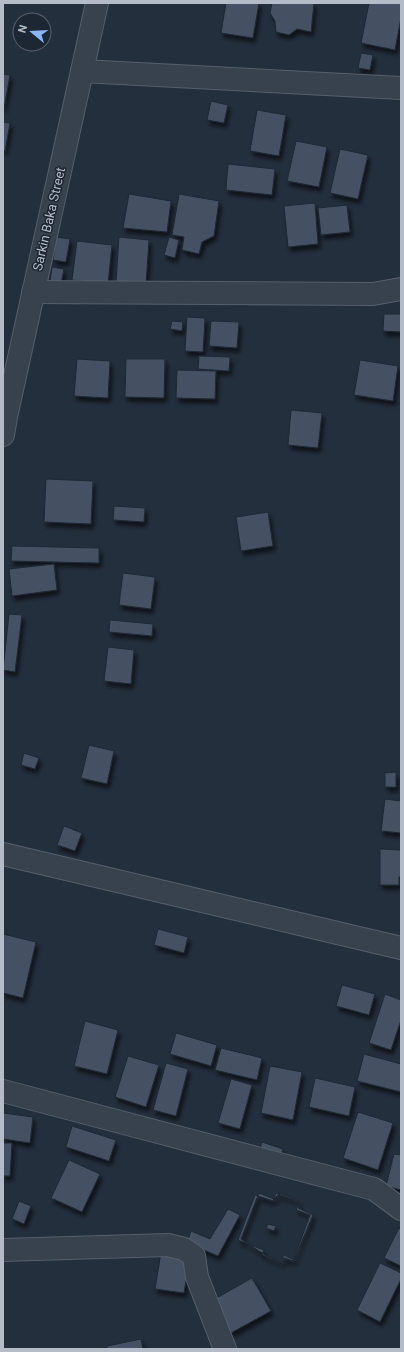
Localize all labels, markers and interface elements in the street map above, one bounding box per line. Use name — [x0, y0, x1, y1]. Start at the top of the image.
north arrow — [12, 12, 52, 52]
text: N — [16, 23, 30, 35]
street label: Sarkin Baka Street — [30, 166, 68, 272]

